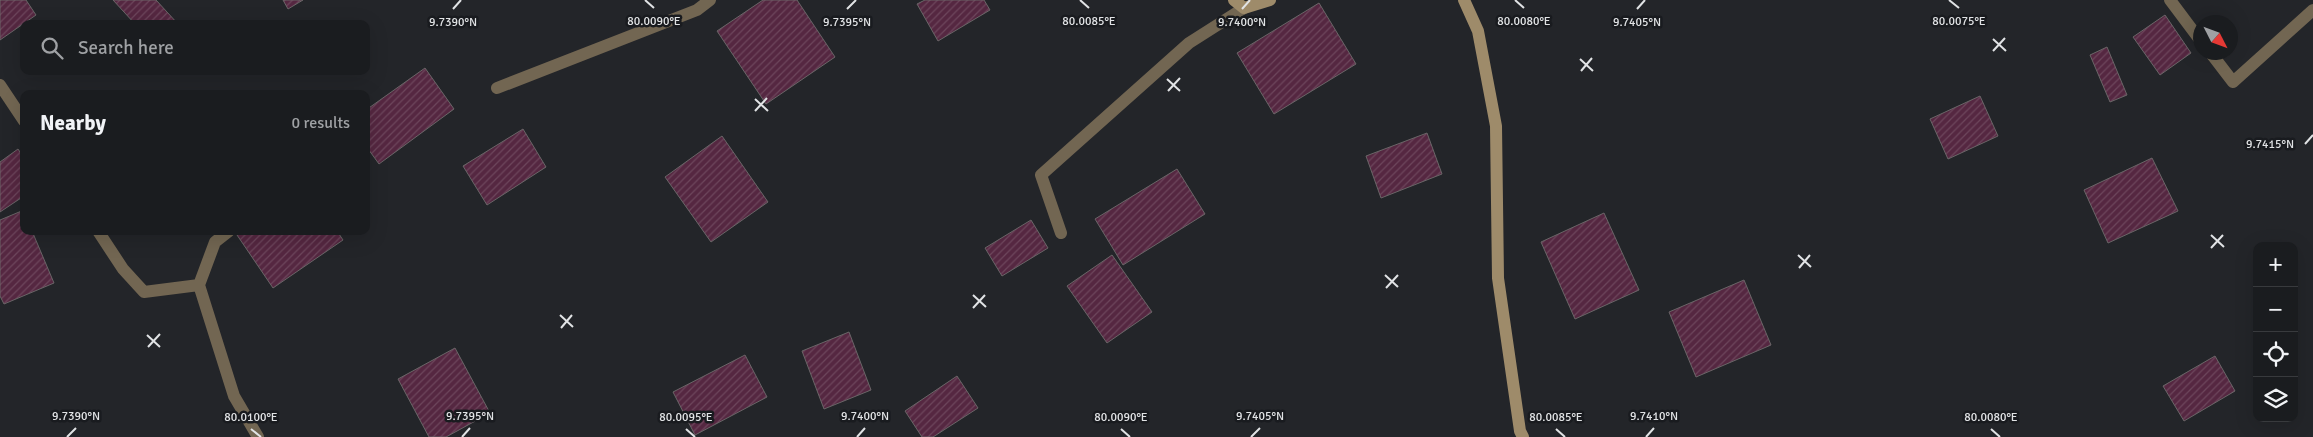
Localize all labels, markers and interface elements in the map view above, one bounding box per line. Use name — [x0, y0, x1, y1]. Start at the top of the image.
text: 80.0090°E — [627, 14, 681, 29]
text: 80.0085°E — [1062, 14, 1116, 29]
text: 80.0080°E — [1497, 14, 1551, 29]
text: 80.0075°E — [1932, 14, 1986, 29]
text: 9.7390°N — [429, 15, 477, 30]
text: 9.7395°N — [823, 15, 871, 30]
text: 9.7400°N — [1218, 15, 1266, 30]
text: 9.7405°N — [1613, 15, 1661, 30]
north arrow — [2193, 15, 2238, 60]
search box — [20, 20, 370, 75]
icon: search — [38, 34, 66, 62]
text: Search here — [78, 36, 174, 60]
text: Nearby — [40, 110, 106, 136]
text: 0 results — [291, 113, 350, 133]
text: 9.7415°N — [2246, 137, 2294, 152]
map controls — [2253, 242, 2298, 422]
button: + — [2253, 242, 2298, 287]
button: − — [2253, 287, 2298, 332]
button: locate — [2253, 332, 2298, 377]
button: layers — [2253, 377, 2298, 422]
text: 9.7390°N — [52, 409, 100, 424]
text: 9.7395°N — [446, 409, 494, 424]
text: 9.7400°N — [841, 409, 889, 424]
text: 9.7405°N — [1236, 409, 1284, 424]
text: 9.7410°N — [1630, 409, 1678, 424]
text: 80.0100°E — [224, 410, 278, 425]
text: 80.0095°E — [659, 410, 713, 425]
text: 80.0090°E — [1094, 410, 1148, 425]
text: 80.0085°E — [1529, 410, 1583, 425]
text: 80.0080°E — [1964, 410, 2018, 425]

